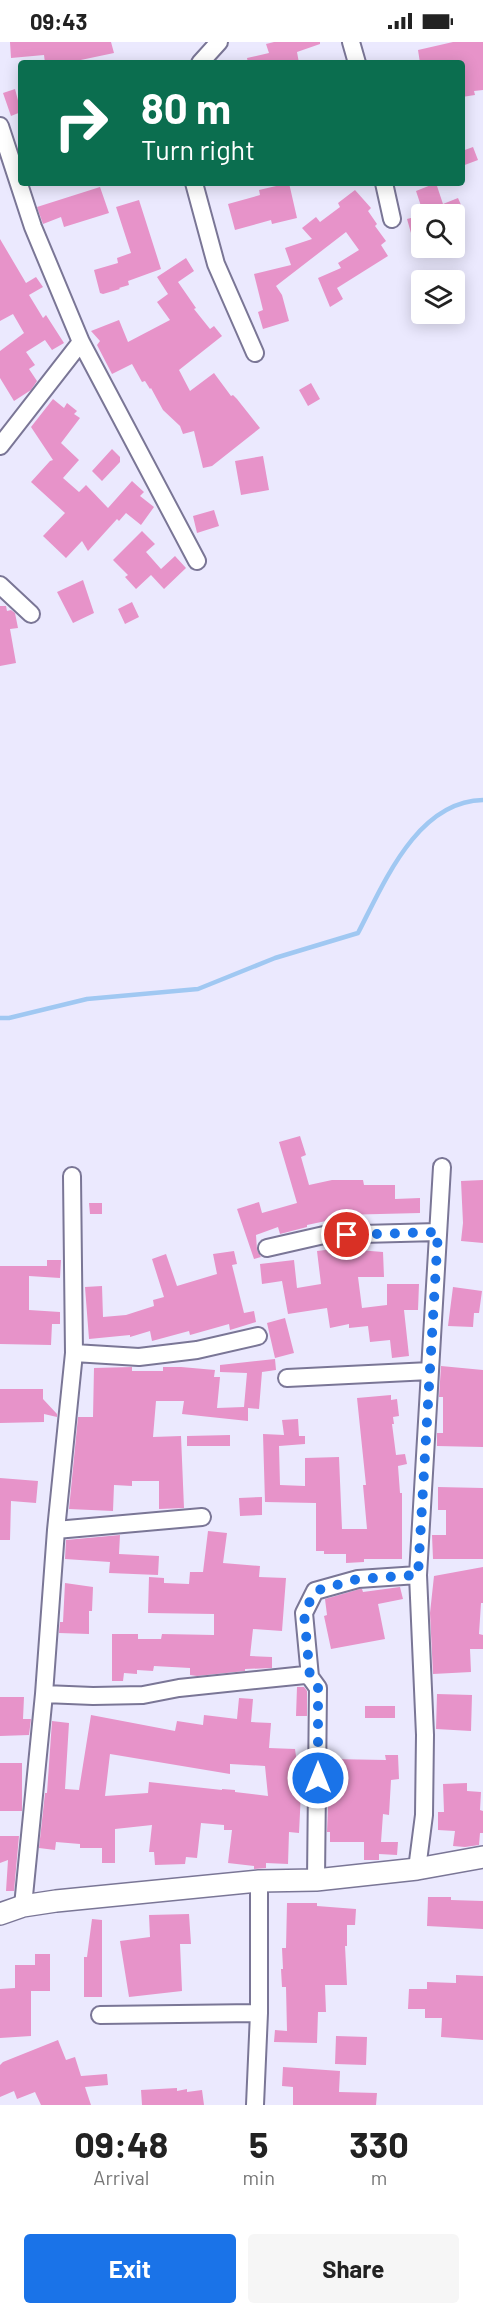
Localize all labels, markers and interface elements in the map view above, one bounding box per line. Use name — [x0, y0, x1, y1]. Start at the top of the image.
text: 09:43 — [30, 8, 87, 34]
text: 80 m — [141, 82, 231, 132]
icon: right — [42, 84, 120, 162]
text: Turn right — [141, 133, 255, 165]
map controls — [411, 204, 465, 324]
button: search — [411, 204, 465, 258]
button: layers — [411, 270, 465, 324]
pin — [321, 1209, 372, 1260]
icon: arrive — [330, 1218, 363, 1251]
position arrow — [286, 1746, 350, 1810]
text: 09:48 — [74, 2122, 168, 2165]
text: 5 — [249, 2122, 268, 2165]
text: 330 — [349, 2122, 409, 2165]
text: Arrival — [93, 2165, 149, 2189]
text: min — [243, 2165, 275, 2189]
text: m — [371, 2165, 387, 2189]
button: Exit — [24, 2234, 236, 2303]
button: Share — [248, 2234, 459, 2303]

